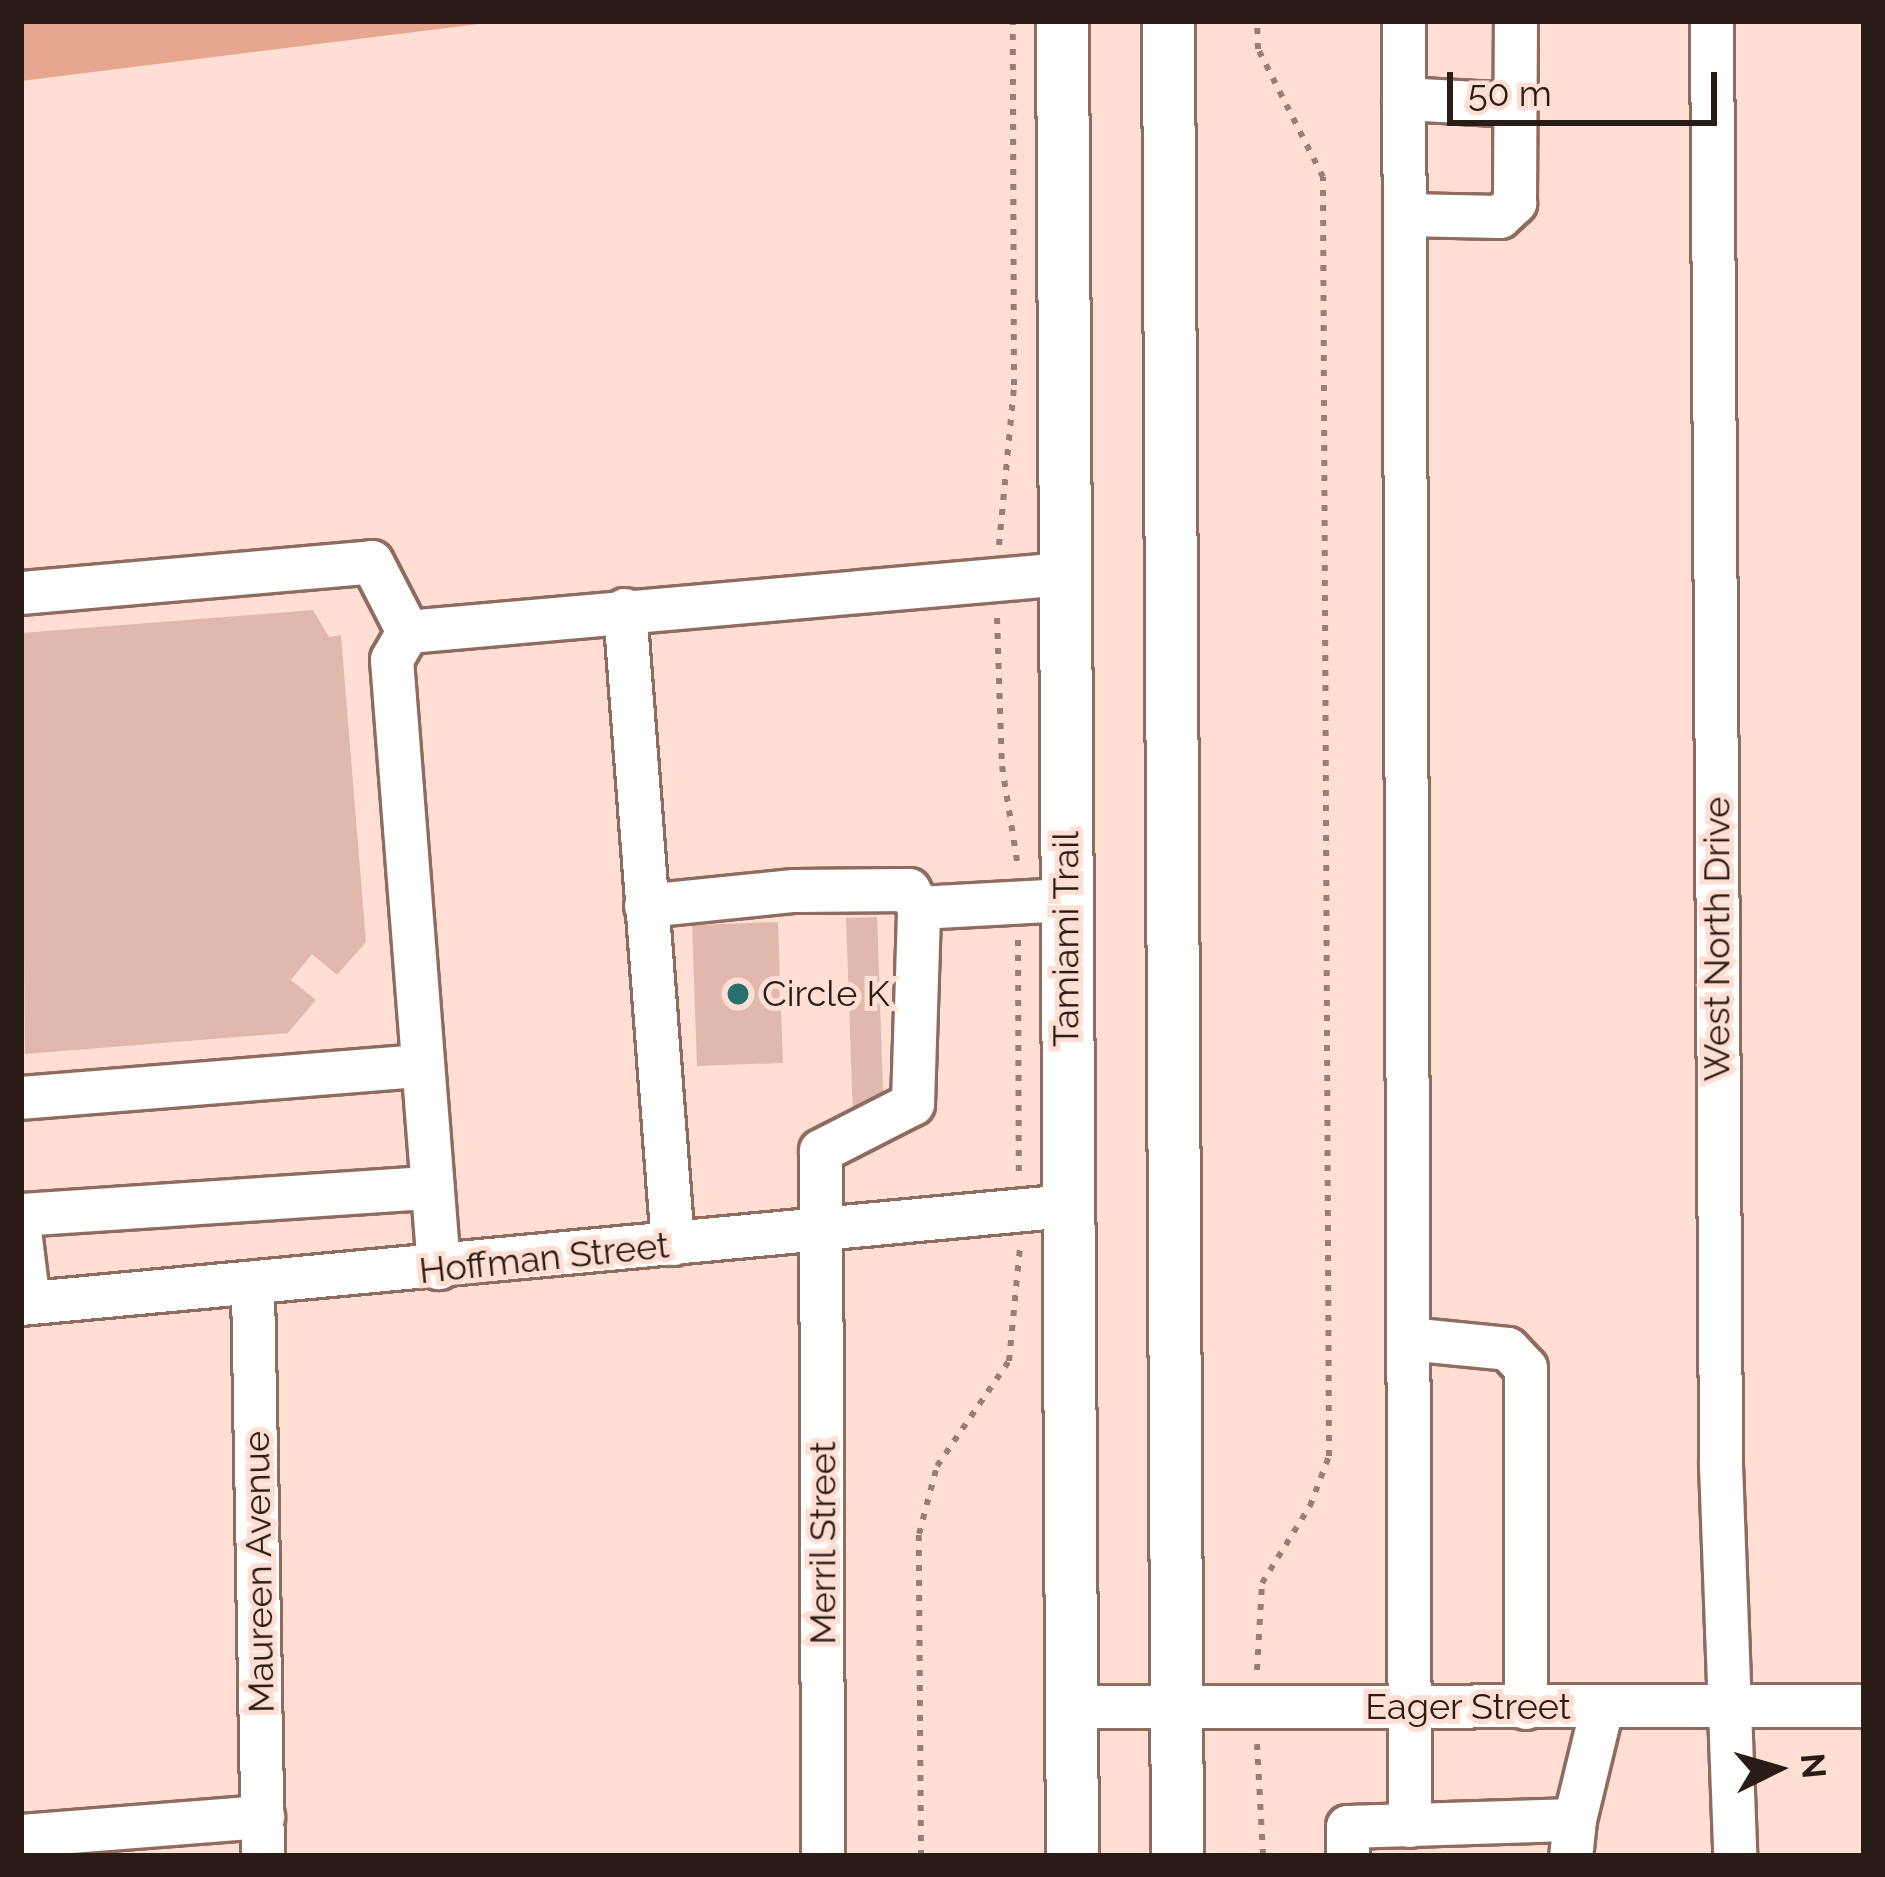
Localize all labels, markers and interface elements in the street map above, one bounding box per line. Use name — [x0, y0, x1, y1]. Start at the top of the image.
scale bar — [1453, 48, 1723, 122]
text: 50 m — [1468, 72, 1552, 114]
street label: West North Drive — [1695, 797, 1739, 1081]
street label: Tamiami Trail — [1044, 830, 1088, 1048]
place label: Circle K — [762, 972, 890, 1016]
marker: Circle K — [725, 981, 751, 1007]
street label: Hoffman Street — [417, 1223, 671, 1293]
street label: Maureen Avenue — [235, 1430, 283, 1714]
street label: Merril Street — [801, 1441, 845, 1645]
street label: Eager Street — [1365, 1685, 1571, 1729]
north arrow — [1717, 1709, 1837, 1829]
text: N — [1793, 1752, 1834, 1780]

